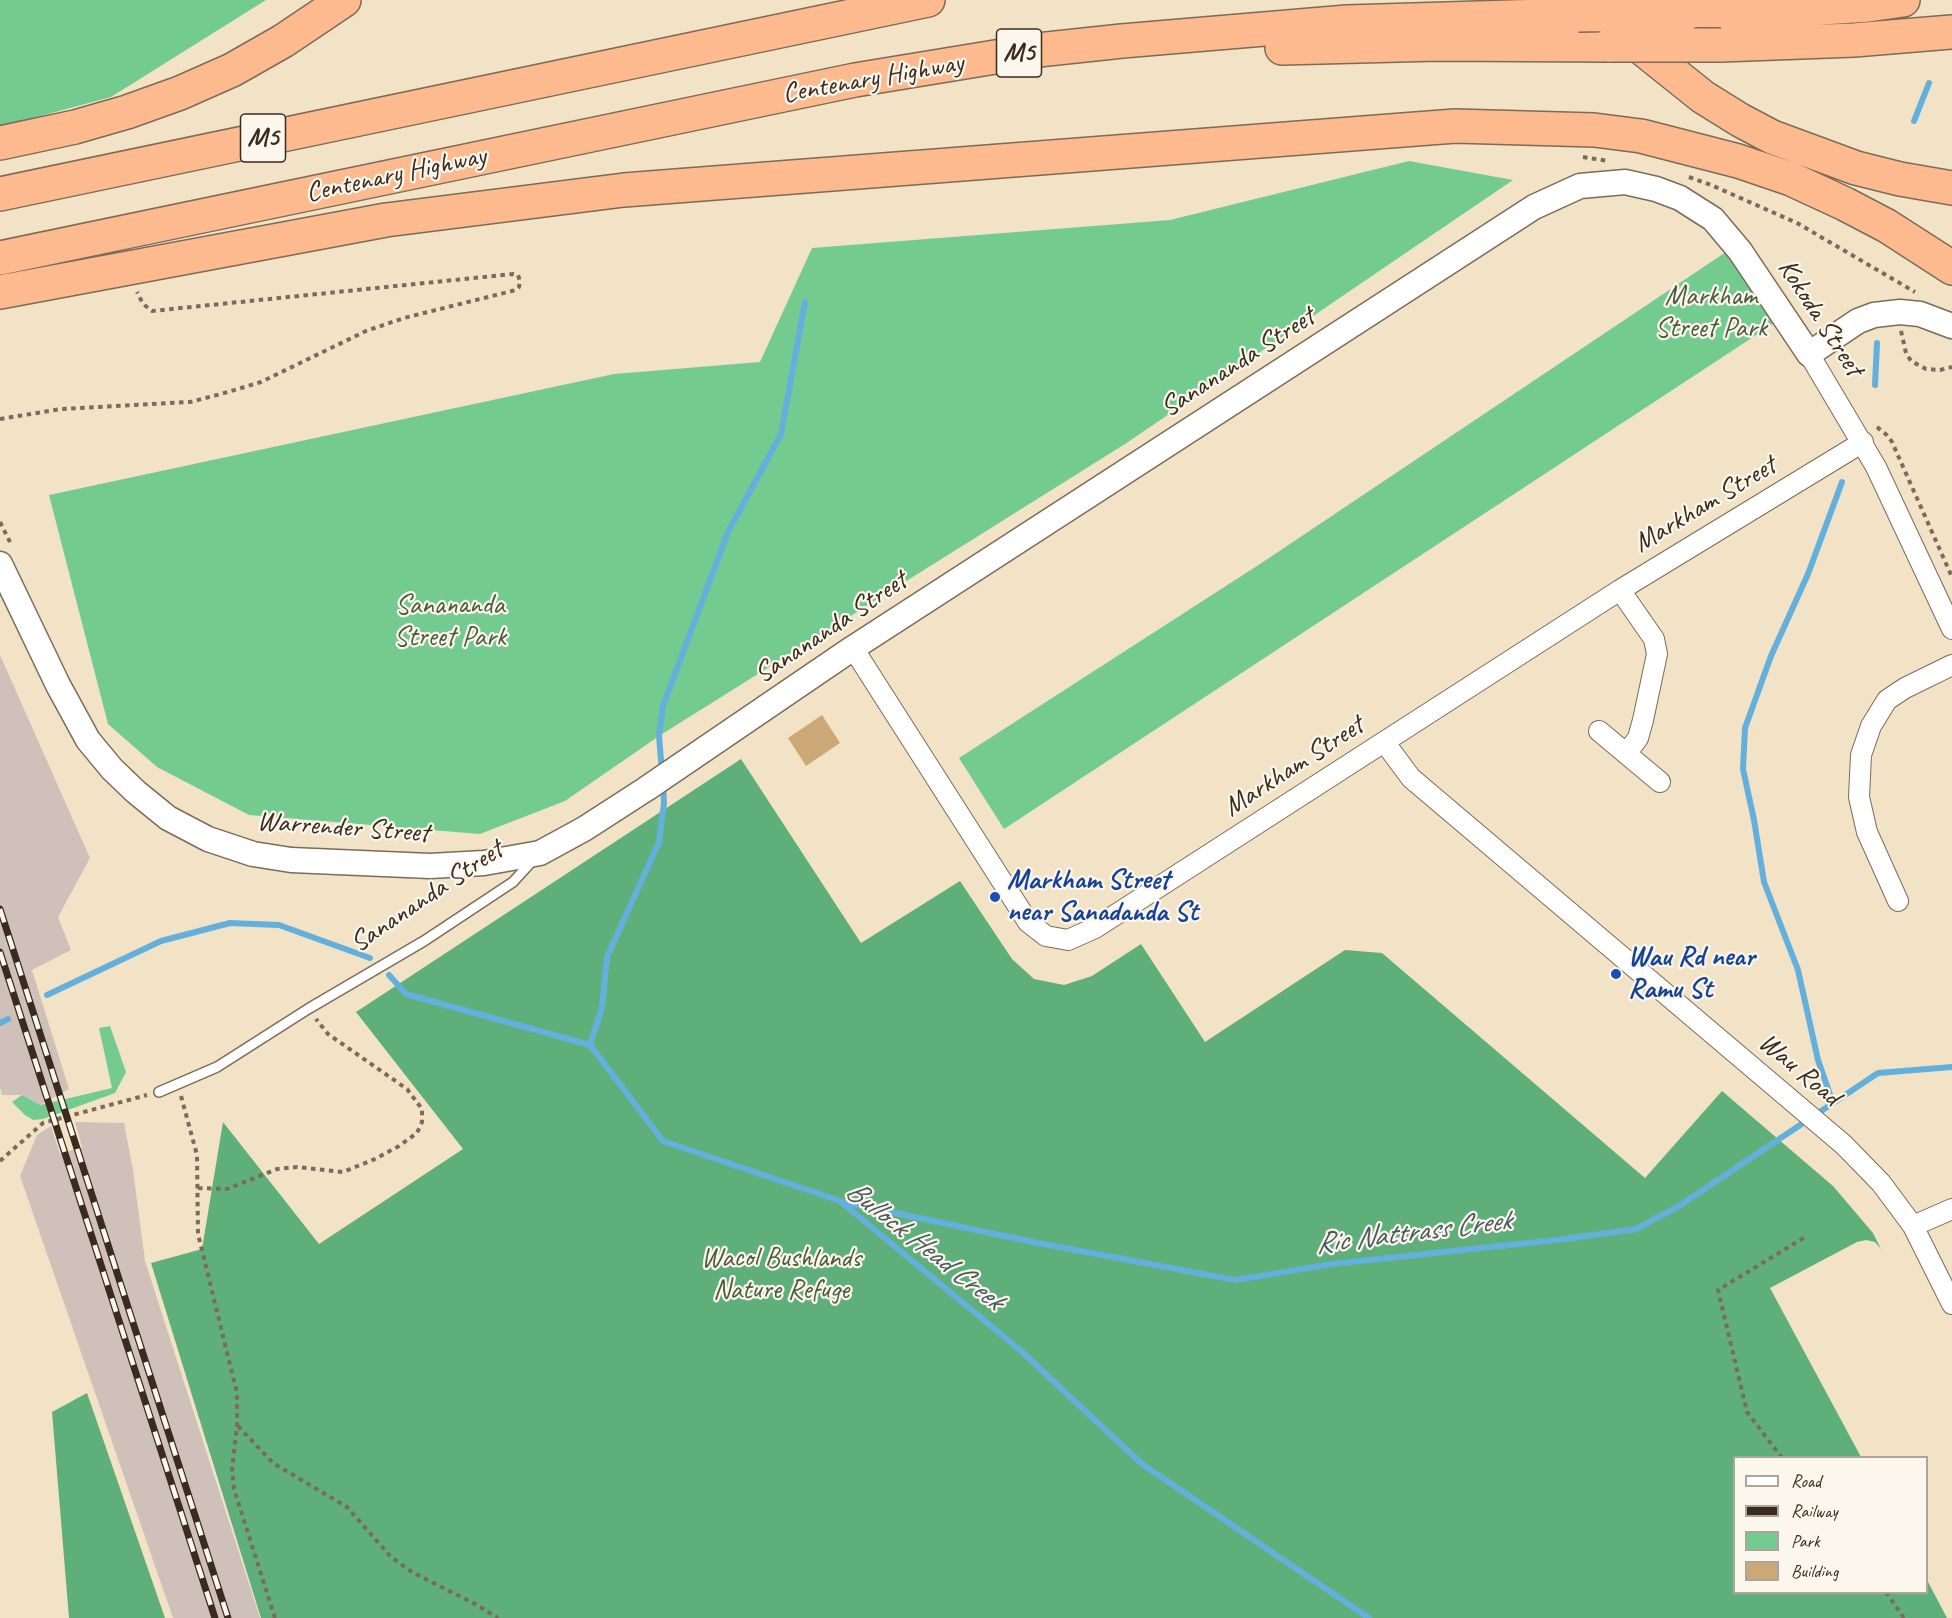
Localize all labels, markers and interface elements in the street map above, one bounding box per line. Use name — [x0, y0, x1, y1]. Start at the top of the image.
road number: M5 — [996, 29, 1042, 77]
street label: Centenary Highway — [780, 47, 966, 111]
road number: M5 — [240, 114, 286, 162]
street label: Centenary Highway — [303, 140, 489, 210]
street label: Kokoda Street — [1770, 253, 1870, 383]
park label: Markham Street Park — [1655, 280, 1767, 346]
street label: Sanananda Street — [1155, 301, 1321, 425]
street label: Markham Street — [1628, 449, 1782, 561]
street label: Sanananda Street — [748, 565, 914, 691]
park label: Sanananda Street Park — [394, 589, 506, 655]
street label: Markham Street — [1218, 709, 1370, 825]
street label: Warrender Street — [256, 805, 430, 851]
street label: Sanananda Street — [344, 834, 510, 960]
place label: Markham Street near Sanadanda St — [1007, 864, 1198, 930]
marker: Markham Street near Sanadanda St — [988, 890, 1002, 904]
place label: Wau Rd near Ramu St — [1628, 941, 1755, 1007]
marker: Wau Rd near Ramu St — [1609, 967, 1623, 981]
street label: Wau Road — [1751, 1026, 1847, 1114]
water label: Bullock Head Creek — [838, 1173, 1010, 1319]
water label: Ric Nattrass Creek — [1313, 1203, 1513, 1263]
park label: Wacol Bushlands Nature Refuge — [701, 1242, 861, 1308]
legend — [1733, 1456, 1928, 1594]
text: Road — [1791, 1470, 1821, 1492]
text: Railway — [1791, 1500, 1838, 1522]
text: Park — [1791, 1530, 1820, 1552]
text: Building — [1791, 1560, 1838, 1582]

